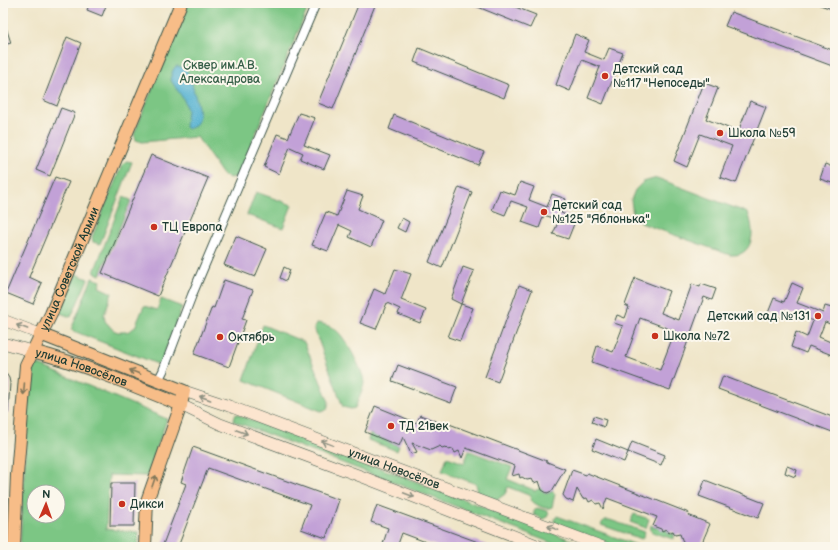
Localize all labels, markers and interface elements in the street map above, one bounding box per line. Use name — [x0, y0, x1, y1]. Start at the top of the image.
park label: Сквер им.А.В. Александрова — [179, 58, 260, 87]
place label: Детский сад №117 "Непоседы" — [613, 62, 710, 91]
marker: Детский сад №117 "Непоседы" — [600, 71, 610, 81]
place label: Школа №59 — [728, 126, 796, 141]
marker: Школа №59 — [715, 128, 725, 138]
place label: Детский сад №125 "Яблонька" — [552, 198, 650, 227]
street label: улица Советской Армии — [36, 205, 102, 333]
marker: Детский сад №125 "Яблонька" — [539, 207, 549, 217]
place label: ТЦ Европа — [162, 220, 223, 235]
marker: ТЦ Европа — [149, 222, 159, 232]
place label: Детский сад №131 — [707, 309, 810, 324]
marker: Детский сад №131 — [813, 311, 823, 321]
one-way arrow — [16, 322, 28, 330]
place label: Школа №72 — [663, 329, 730, 344]
place label: Октябрь — [228, 330, 275, 345]
marker: Школа №72 — [650, 331, 660, 341]
marker: Октябрь — [215, 332, 225, 342]
street label: улица Новосёлов — [34, 345, 130, 390]
one-way arrow — [129, 367, 141, 375]
one-way arrow — [20, 382, 28, 395]
one-way arrow — [199, 394, 212, 401]
place label: ТД 21век — [399, 419, 449, 434]
marker: ТД 21век — [386, 421, 396, 431]
one-way arrow — [235, 429, 247, 437]
one-way arrow — [321, 439, 334, 446]
street label: улица Новосёлов — [347, 444, 442, 493]
one-way arrow — [150, 476, 158, 488]
north arrow — [26, 484, 66, 524]
text: N — [42, 488, 51, 501]
one-way arrow — [403, 492, 415, 500]
place label: Дикси — [130, 497, 164, 512]
marker: Дикси — [117, 499, 127, 509]
one-way arrow — [548, 524, 560, 532]

